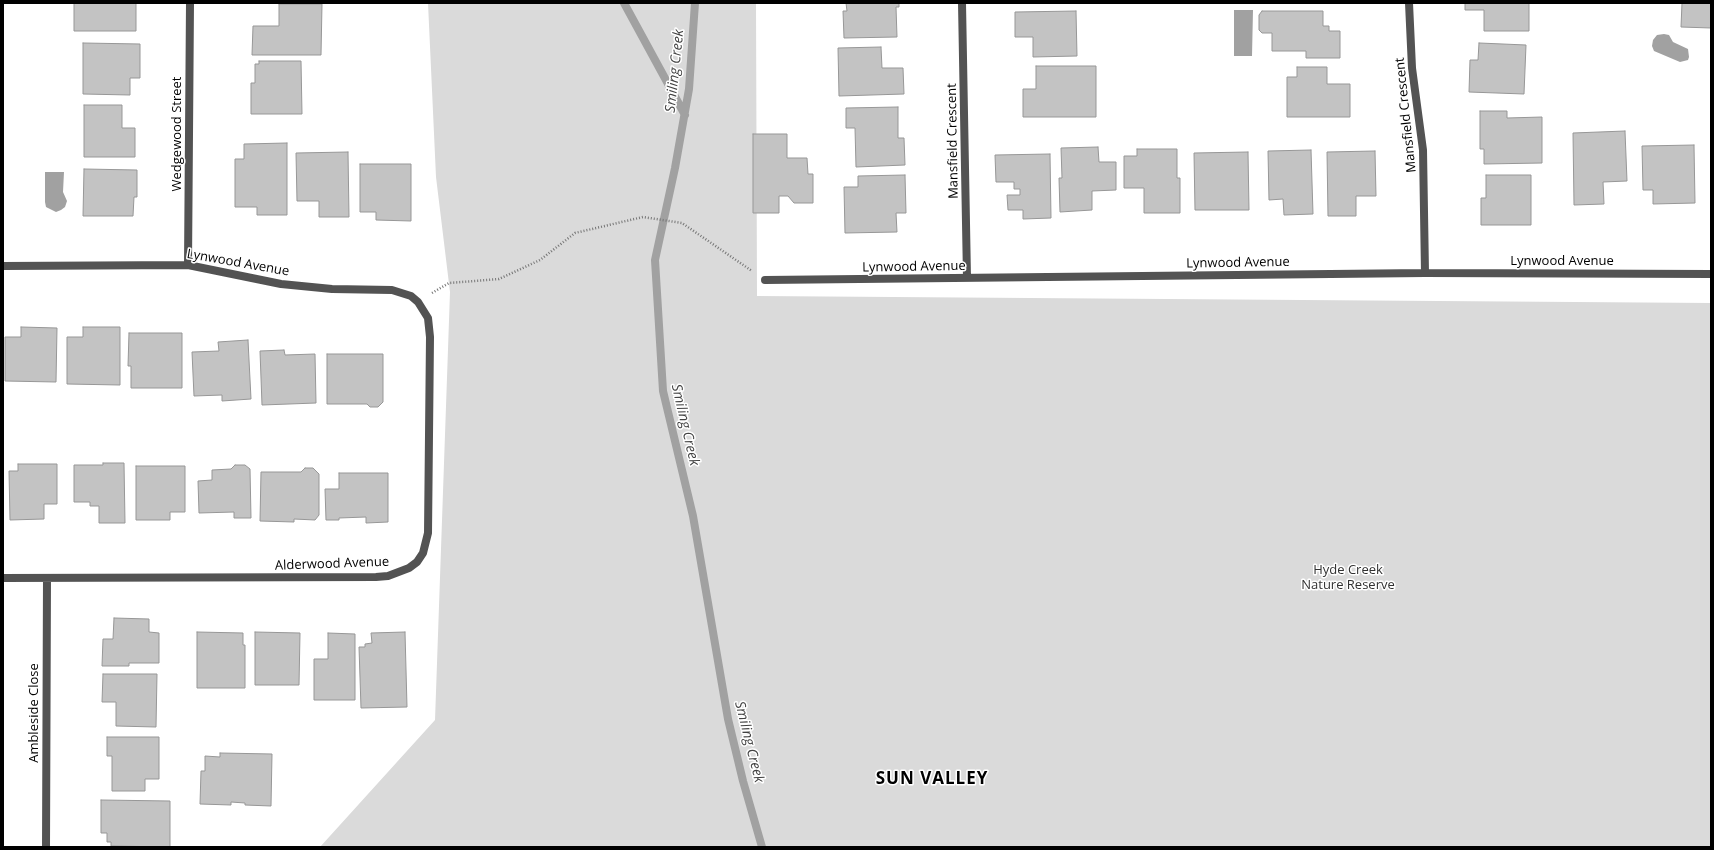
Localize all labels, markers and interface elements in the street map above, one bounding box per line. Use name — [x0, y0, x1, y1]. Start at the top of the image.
water label: Smiling Creek — [662, 29, 688, 113]
street label: Mansfield Crescent — [1392, 57, 1420, 173]
street label: Wedgewood Street — [169, 77, 185, 191]
street label: Mansfield Crescent — [944, 83, 962, 199]
street label: Lynwood Avenue — [186, 246, 290, 280]
street label: Lynwood Avenue — [1510, 253, 1614, 269]
street label: Lynwood Avenue — [1186, 254, 1290, 272]
street label: Lynwood Avenue — [862, 258, 966, 276]
water label: Smiling Creek — [667, 382, 703, 468]
street label: Alderwood Avenue — [275, 554, 389, 574]
park label: Hyde Creek Nature Reserve — [1301, 562, 1395, 593]
street label: Ambleside Close — [26, 663, 42, 763]
water label: Smiling Creek — [731, 700, 767, 784]
district label: SUN VALLEY — [876, 769, 988, 789]

